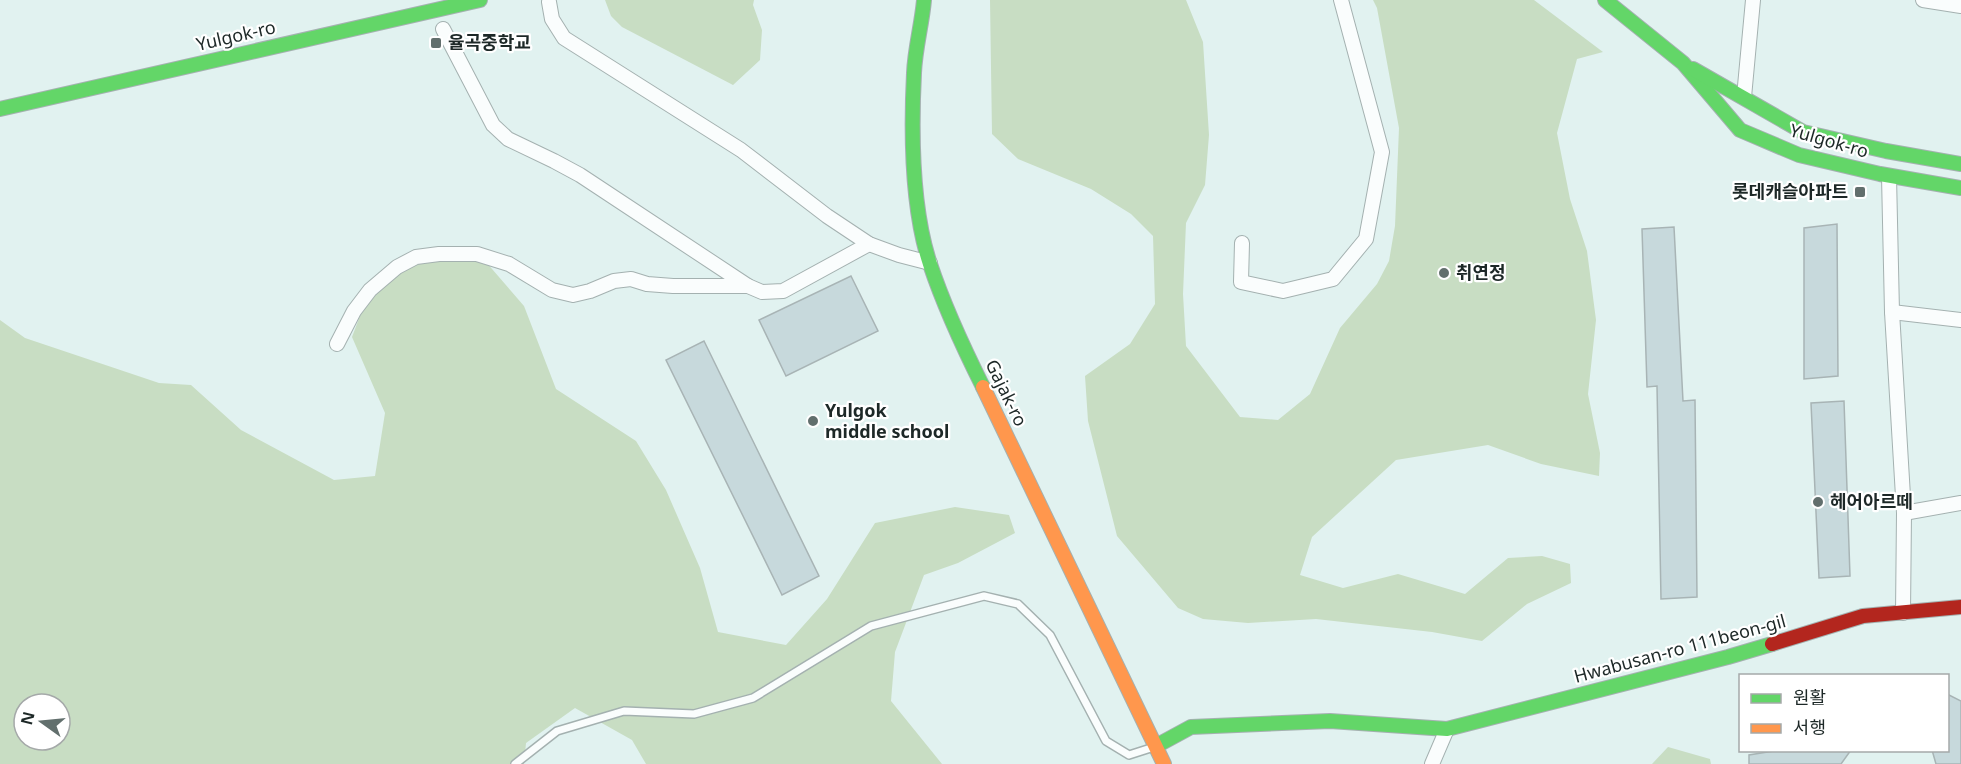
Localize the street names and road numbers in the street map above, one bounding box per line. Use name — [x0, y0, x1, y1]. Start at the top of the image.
street label: Yulgok-ro — [194, 14, 278, 56]
street label: Yulgok-ro — [1787, 117, 1871, 163]
street label: Gajak-ro — [980, 355, 1033, 430]
street label: Hwabusan-ro 111beon-gil — [1571, 608, 1788, 688]

